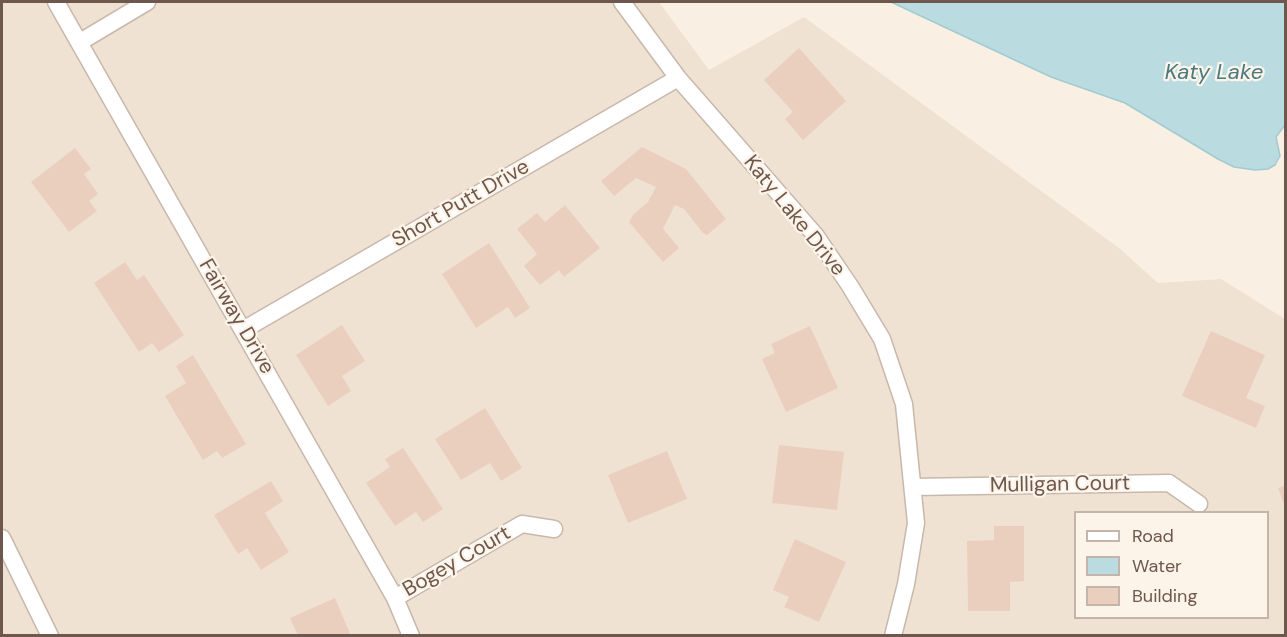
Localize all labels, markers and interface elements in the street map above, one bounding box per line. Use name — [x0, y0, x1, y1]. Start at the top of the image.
water label: Katy Lake — [1165, 60, 1263, 86]
street label: Katy Lake Drive — [738, 151, 850, 281]
street label: Short Putt Drive — [388, 155, 534, 253]
street label: Fairway Drive — [193, 255, 279, 379]
street label: Mulligan Court — [990, 471, 1130, 499]
legend — [1074, 511, 1269, 619]
street label: Bogey Court — [399, 521, 515, 603]
text: Road — [1132, 524, 1174, 548]
text: Water — [1132, 554, 1182, 578]
text: Building — [1132, 584, 1197, 608]

